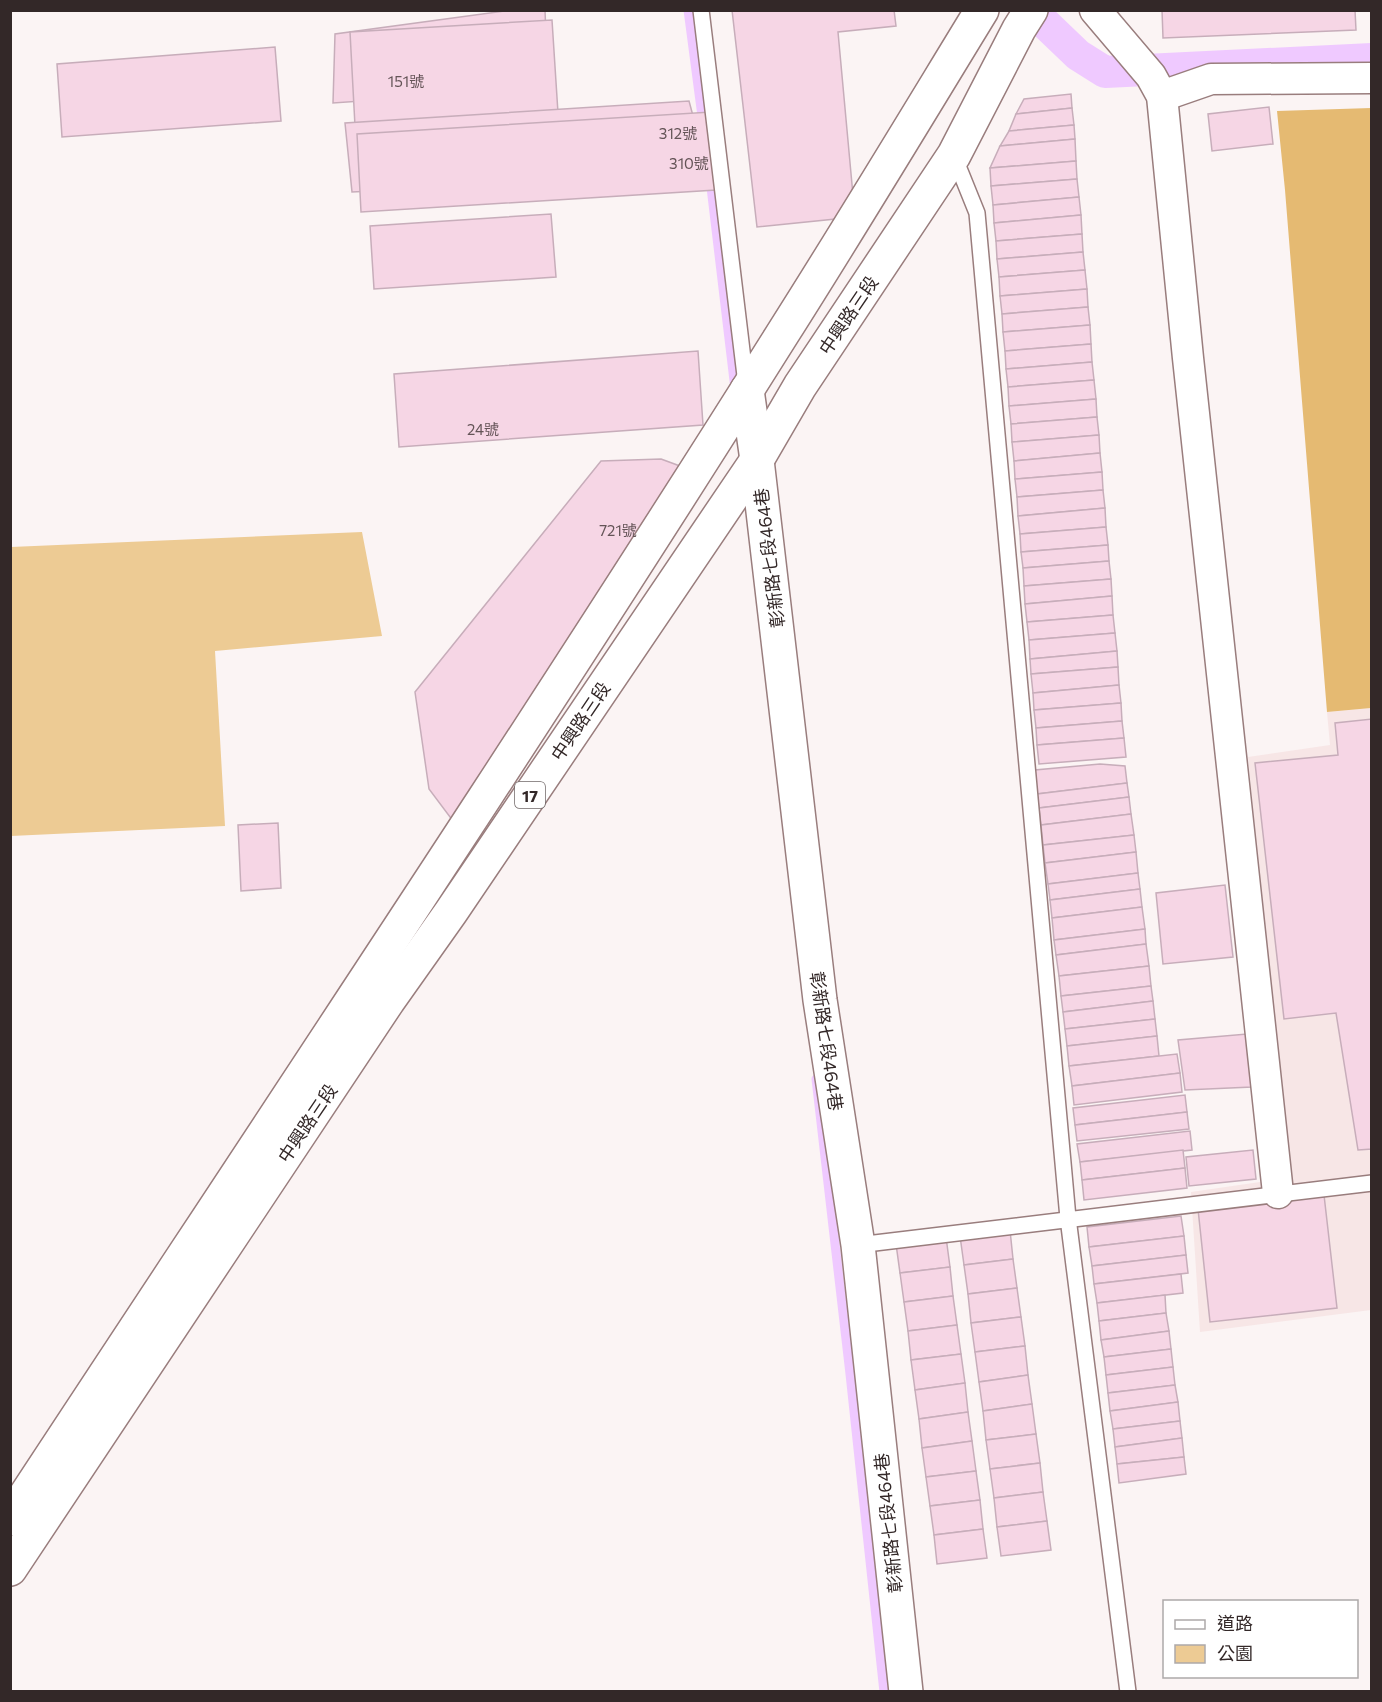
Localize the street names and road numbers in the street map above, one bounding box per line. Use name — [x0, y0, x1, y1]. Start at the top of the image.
street label: 中興路三段 — [814, 272, 882, 358]
street label: 彰新路七段464巷 — [750, 487, 788, 629]
street label: 中興路三段 — [546, 678, 614, 764]
road number: 17 — [515, 782, 545, 808]
street label: 彰新路七段464巷 — [806, 970, 848, 1112]
street label: 中興路三段 — [273, 1080, 341, 1166]
street label: 彰新路七段464巷 — [870, 1452, 906, 1594]

